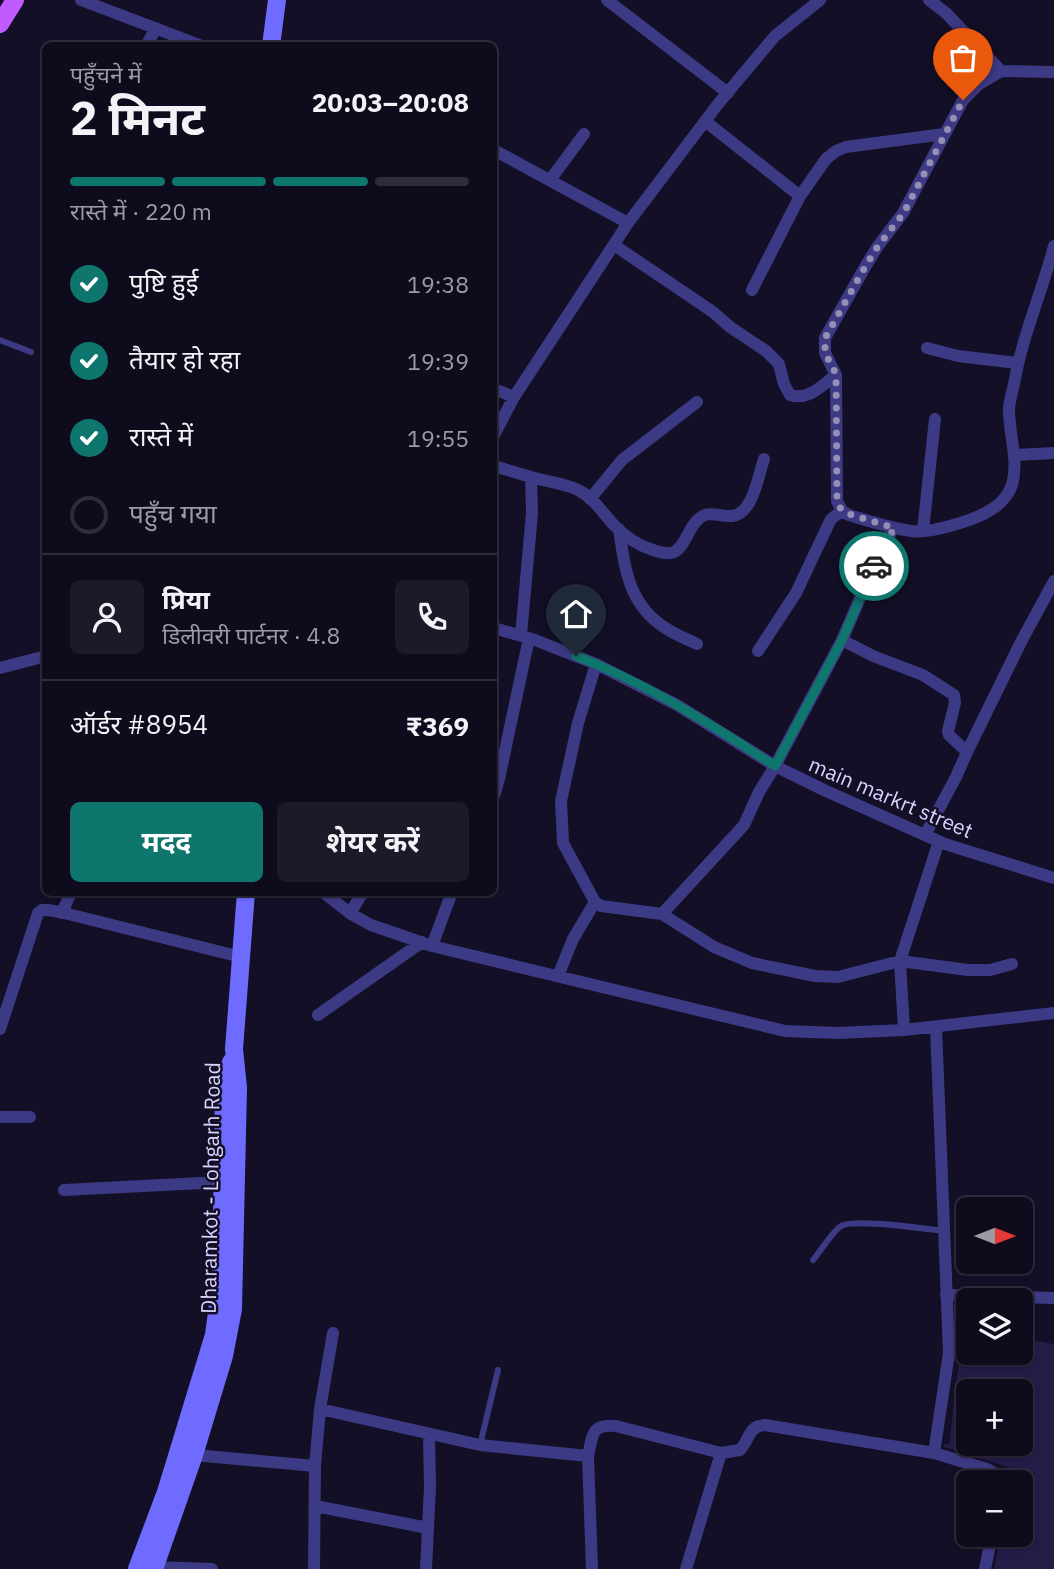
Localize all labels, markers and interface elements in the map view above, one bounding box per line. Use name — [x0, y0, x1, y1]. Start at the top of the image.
pin — [933, 28, 993, 100]
icon: bag — [944, 39, 982, 77]
text: पहुँचने में — [70, 59, 142, 89]
text: 20:03–20:08 — [312, 85, 469, 119]
text: 2 मिनट — [70, 88, 205, 148]
text: रास्ते में · 220 m — [70, 196, 212, 226]
icon: check — [70, 265, 108, 303]
text: पुष्टि हुई — [129, 265, 198, 299]
text: 19:38 — [407, 269, 469, 299]
icon: check — [70, 342, 108, 380]
text: तैयार हो रहा — [129, 342, 240, 376]
text: 19:39 — [407, 346, 469, 376]
icon: check — [70, 419, 108, 457]
text: रास्ते में — [129, 419, 193, 453]
text: 19:55 — [407, 423, 469, 453]
text: पहुँच गया — [129, 496, 217, 530]
courier — [839, 531, 909, 601]
icon: car — [855, 547, 893, 585]
button: person — [70, 580, 144, 654]
button: phone — [395, 580, 469, 654]
text: प्रिया — [162, 582, 210, 616]
pin — [546, 584, 606, 656]
icon: home — [557, 595, 595, 633]
text: डिलीवरी पार्टनर · 4.8 — [162, 620, 340, 650]
text: ऑर्डर #8954 — [70, 707, 208, 741]
text: ₹369 — [406, 709, 469, 743]
street label: main markrt street — [805, 750, 977, 844]
button: मदद — [70, 802, 263, 882]
button: शेयर करें — [277, 802, 469, 882]
street label: Dharamkot - Lohgarh Road — [194, 1062, 226, 1314]
north arrow — [956, 1197, 1032, 1274]
map controls — [956, 1197, 1033, 1547]
button: layers — [956, 1288, 1033, 1365]
button: + — [956, 1379, 1033, 1456]
button: − — [956, 1470, 1033, 1547]

